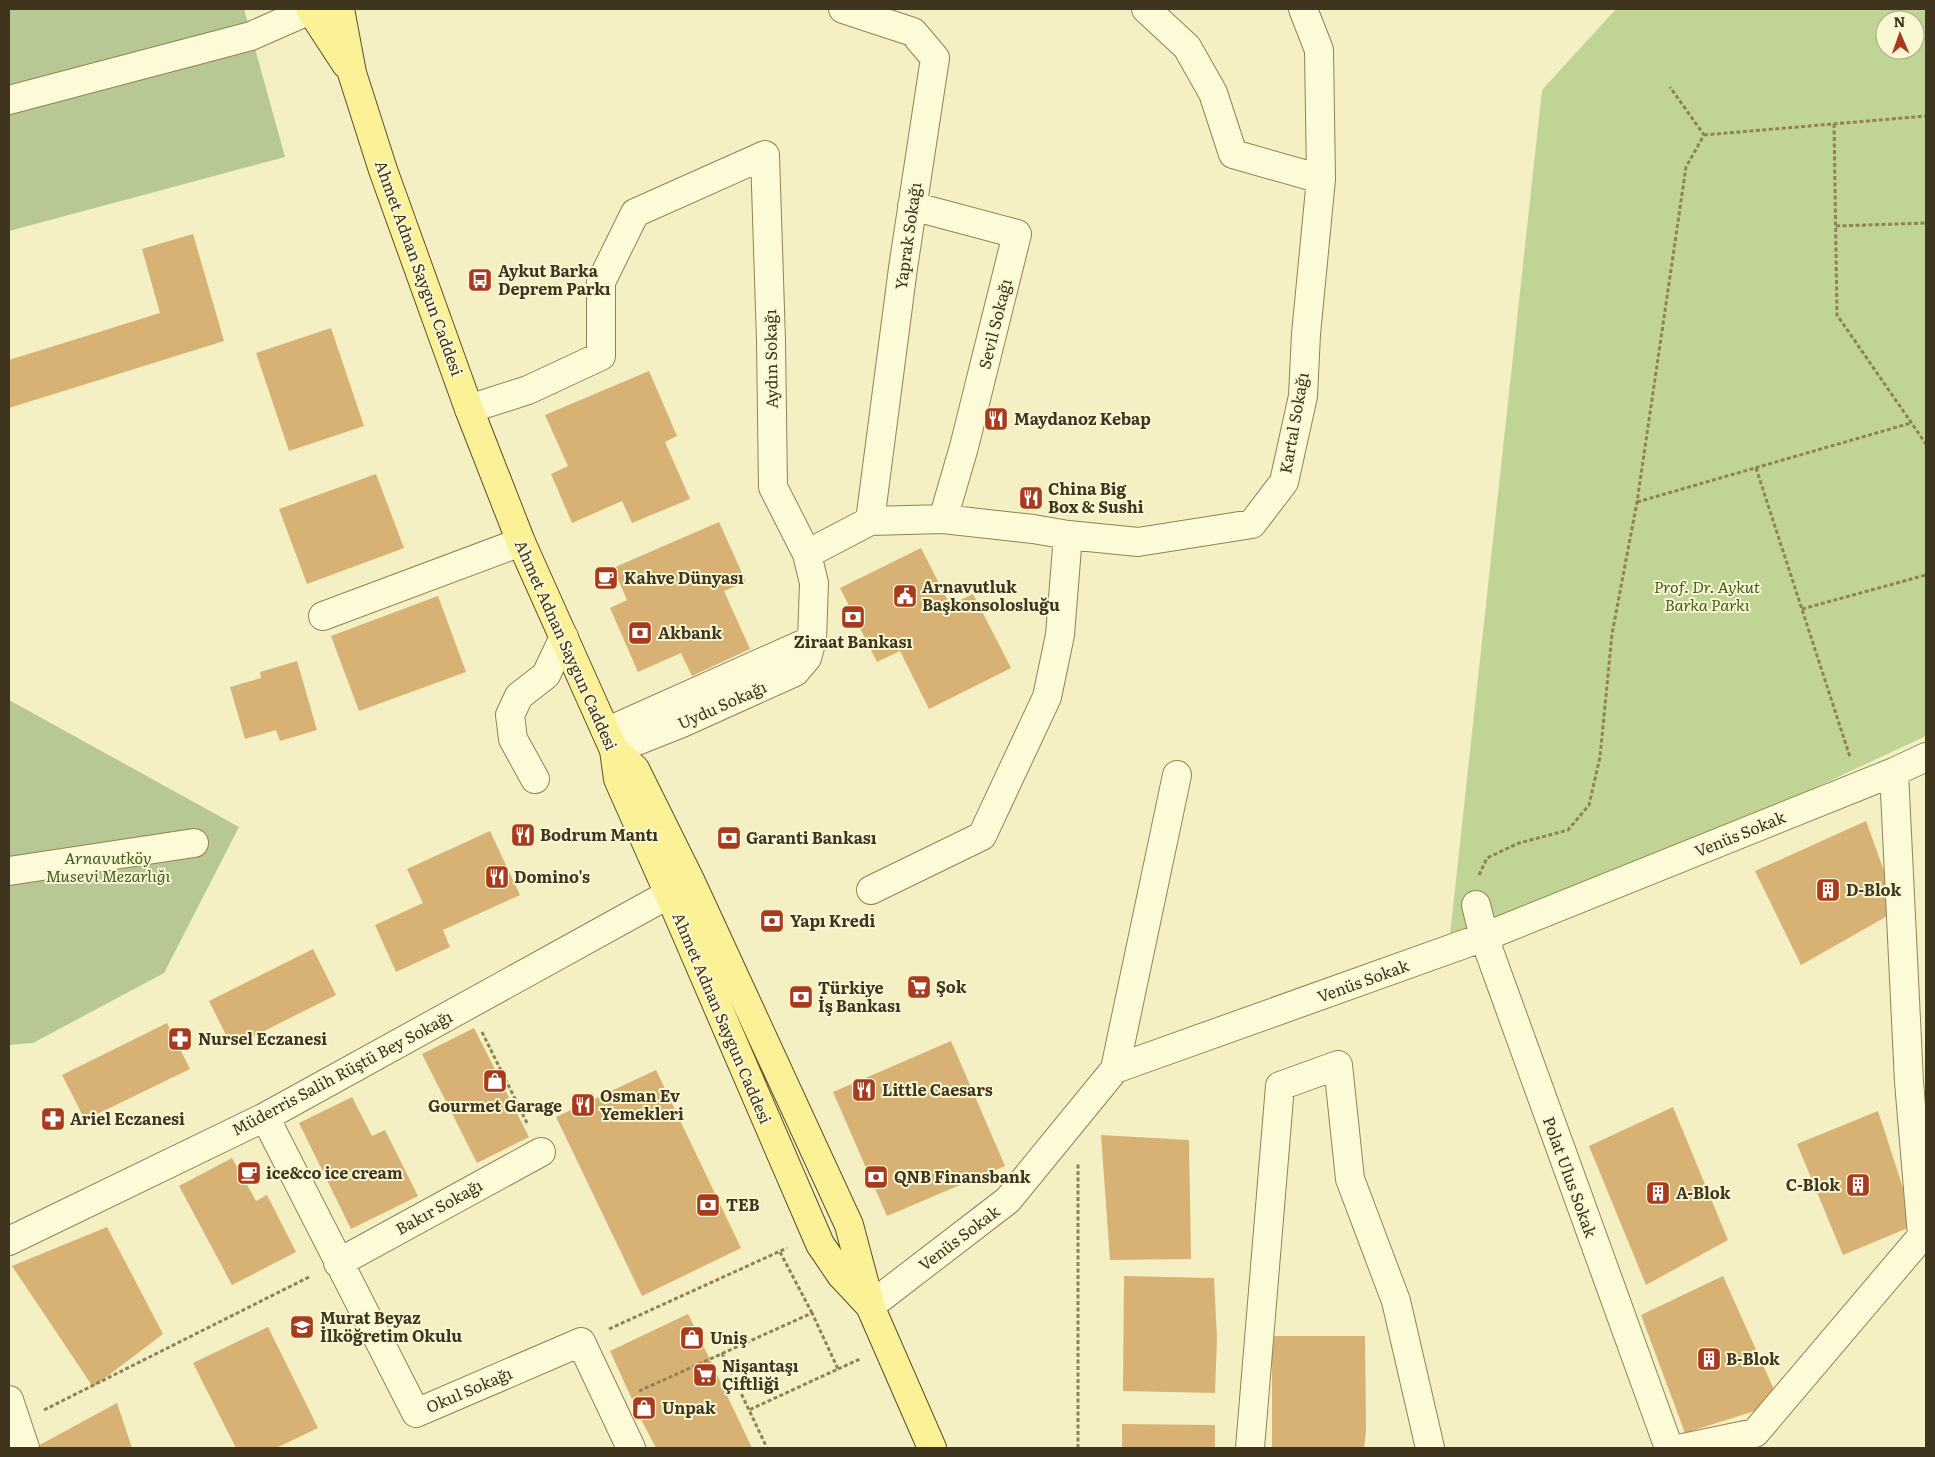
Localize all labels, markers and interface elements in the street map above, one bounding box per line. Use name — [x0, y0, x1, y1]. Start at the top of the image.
north arrow — [1875, 10, 1925, 60]
text: N — [1893, 11, 1906, 31]
street label: Ahmet Adnan Saygun Caddesi — [370, 156, 470, 379]
street label: Yaprak Sokağı — [888, 180, 926, 291]
place label: Aykut Barka Deprem Parkı — [498, 258, 611, 300]
bus stop icon: Aykut Barka Deprem Parkı — [467, 267, 493, 293]
street label: Sevil Sokağı — [971, 276, 1017, 371]
street label: Aydın Sokağı — [757, 309, 783, 409]
street label: Kartal Sokağı — [1272, 370, 1314, 475]
restaurant icon: Maydanoz Kebap — [983, 406, 1009, 432]
place label: Maydanoz Kebap — [1014, 406, 1151, 430]
place label: China Big Box & Sushi — [1048, 476, 1144, 518]
restaurant icon: China Big Box & Sushi — [1018, 485, 1044, 511]
street label: Ahmet Adnan Saygun Caddesi — [510, 536, 624, 754]
cafe icon: Kahve Dünyası — [593, 565, 619, 591]
place label: Kahve Dünyası — [624, 565, 744, 589]
place label: Arnavutluk Başkonsolosluğu — [922, 574, 1060, 616]
park label: Prof. Dr. Aykut Barka Parkı — [1654, 574, 1761, 616]
public building icon: Arnavutluk Başkonsolosluğu — [892, 583, 918, 609]
bank icon: Ziraat Bankası — [840, 604, 866, 630]
bank icon: Akbank — [627, 620, 653, 646]
place label: Akbank — [658, 620, 722, 644]
place label: Ziraat Bankası — [794, 629, 912, 653]
street label: Uydu Sokağı — [673, 674, 770, 734]
street label: Venüs Sokak — [1691, 804, 1789, 862]
restaurant icon: Bodrum Mantı — [510, 822, 536, 848]
place label: Bodrum Mantı — [540, 822, 658, 846]
bank icon: Garanti Bankası — [716, 825, 742, 851]
place label: Garanti Bankası — [746, 825, 877, 849]
park label: Arnavutköy Musevi Mezarlığı — [46, 845, 170, 887]
restaurant icon: Domino's — [484, 864, 510, 890]
place label: Domino's — [514, 864, 590, 888]
building icon: D-Blok — [1815, 877, 1841, 903]
place label: D-Blok — [1846, 877, 1901, 901]
street label: Ahmet Adnan Saygun Caddesi — [667, 908, 778, 1127]
bank icon: Yapı Kredi — [759, 908, 785, 934]
place label: Yapı Kredi — [790, 908, 875, 932]
street label: Venüs Sokak — [1313, 952, 1412, 1008]
supermarket icon: Şok — [906, 974, 932, 1000]
place label: Şok — [936, 974, 967, 998]
place label: Türkiye İş Bankası — [818, 975, 901, 1017]
bank icon: Türkiye İş Bankası — [788, 984, 814, 1010]
street label: Müderris Salih Rüştü Bey Sokağı — [227, 1004, 456, 1141]
pharmacy icon: Nursel Eczanesi — [167, 1026, 193, 1052]
place label: Nursel Eczanesi — [198, 1026, 327, 1050]
shop icon: Gourmet Garage — [482, 1068, 508, 1094]
restaurant icon: Little Caesars — [851, 1077, 877, 1103]
place label: Little Caesars — [882, 1077, 993, 1101]
place label: Osman Ev Yemekleri — [600, 1083, 684, 1125]
restaurant icon: Osman Ev Yemekleri — [570, 1092, 596, 1118]
place label: Gourmet Garage — [428, 1093, 562, 1117]
pharmacy icon: Ariel Eczanesi — [40, 1106, 66, 1132]
place label: Ariel Eczanesi — [70, 1106, 185, 1130]
street label: Polat Ulus Sokak — [1538, 1113, 1604, 1241]
cafe icon: ice&co ice cream — [236, 1160, 262, 1186]
place label: ice&co ice cream — [266, 1160, 403, 1184]
bank icon: QNB Finansbank — [863, 1164, 889, 1190]
place label: QNB Finansbank — [894, 1164, 1031, 1188]
street label: Bakır Sokağı — [391, 1172, 486, 1240]
place label: C-Blok — [1786, 1172, 1840, 1196]
building icon: C-Blok — [1845, 1172, 1871, 1198]
building icon: A-Blok — [1645, 1180, 1671, 1206]
place label: A-Blok — [1676, 1180, 1731, 1204]
bank icon: TEB — [695, 1192, 721, 1218]
place label: TEB — [726, 1192, 760, 1216]
street label: Venüs Sokak — [913, 1199, 1004, 1276]
place label: Murat Beyaz İlköğretim Okulu — [320, 1305, 462, 1347]
school or university icon: Murat Beyaz İlköğretim Okulu — [289, 1314, 315, 1340]
shop icon: Uniş — [679, 1325, 705, 1351]
place label: Uniş — [710, 1325, 747, 1349]
building icon: B-Blok — [1696, 1346, 1722, 1372]
place label: B-Blok — [1726, 1346, 1780, 1370]
place label: Nişantaşı Çiftliği — [722, 1353, 799, 1395]
street label: Okul Sokağı — [422, 1360, 515, 1418]
supermarket icon: Nişantaşı Çiftliği — [692, 1362, 718, 1388]
shop icon: Unpak — [631, 1395, 657, 1421]
place label: Unpak — [662, 1395, 716, 1419]

